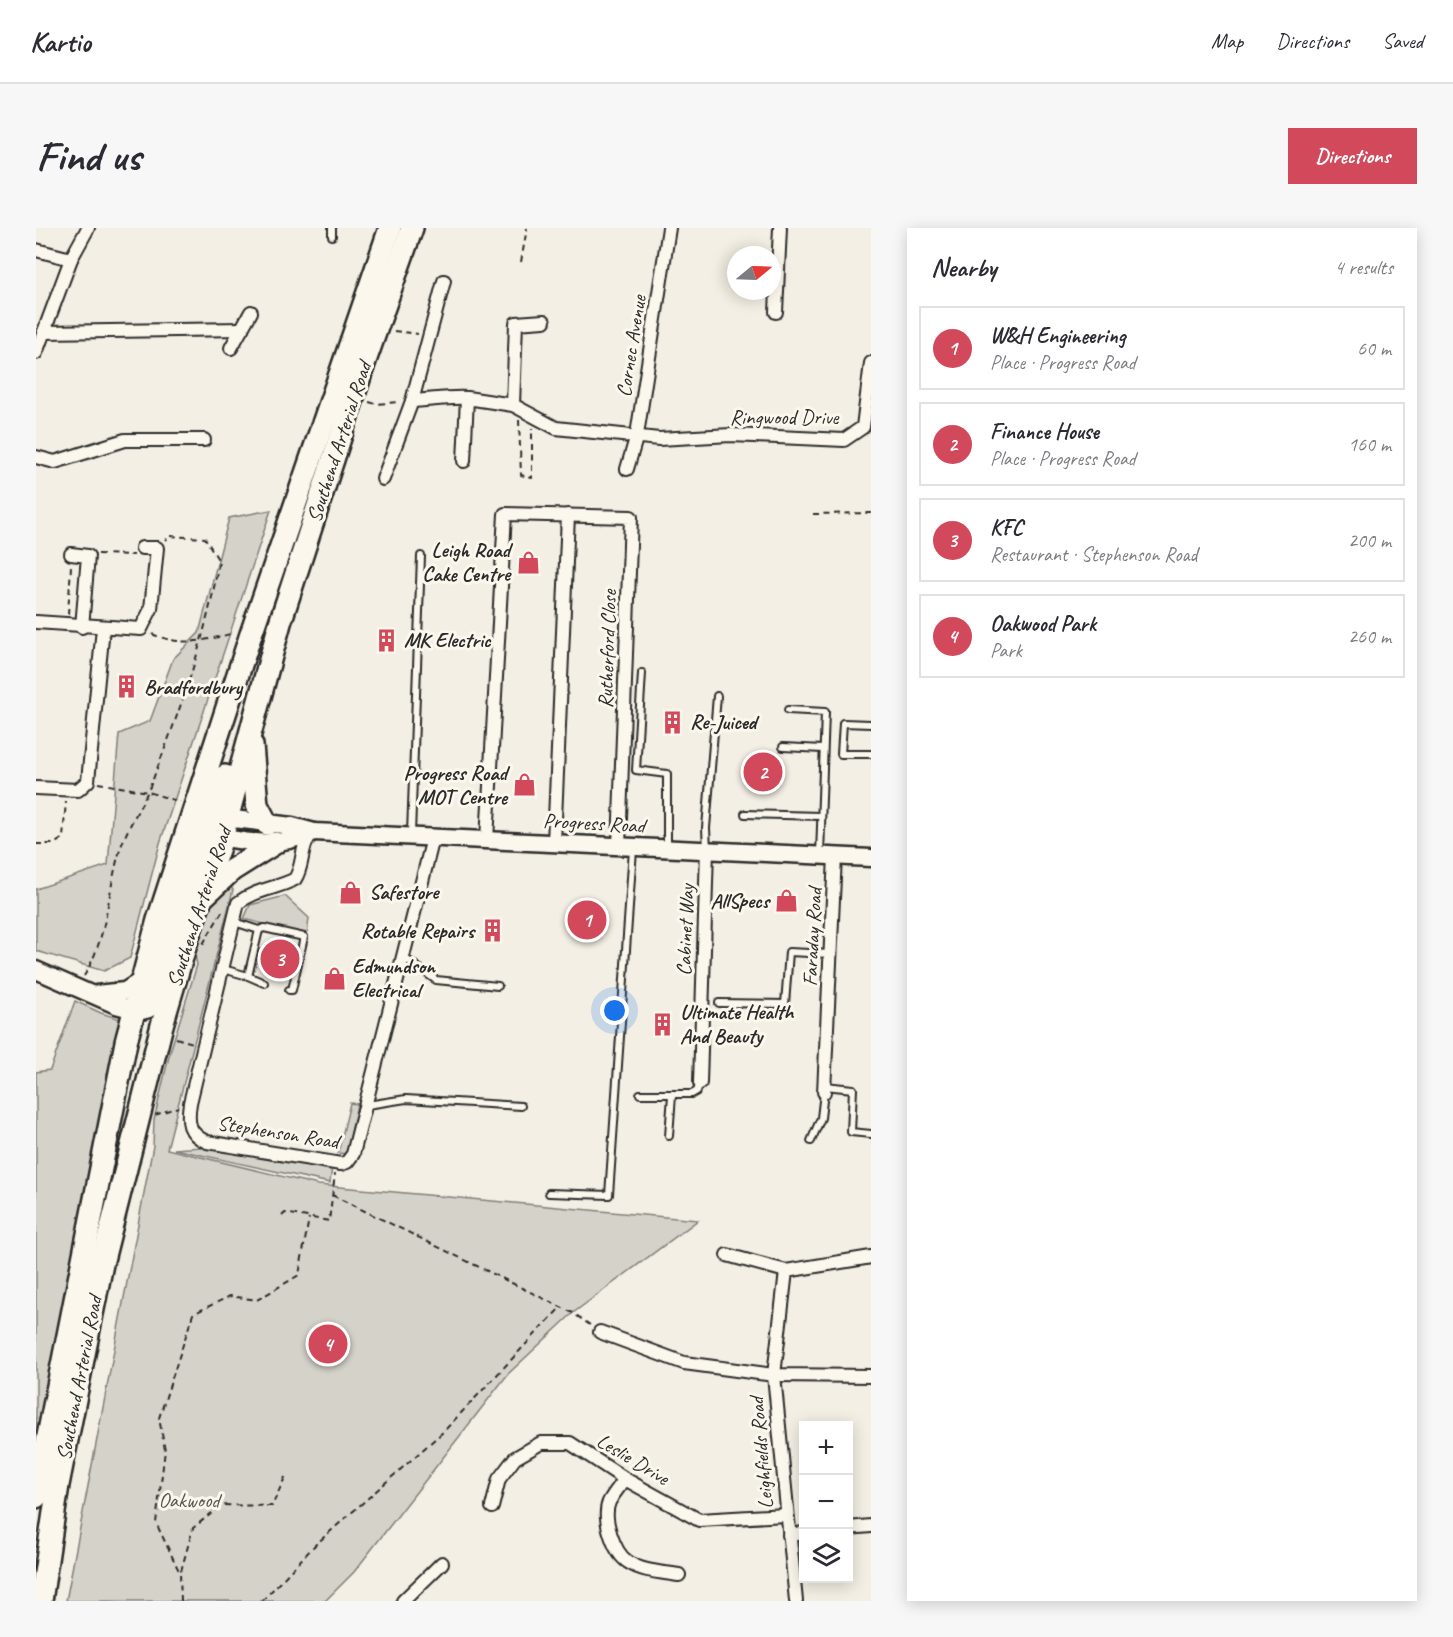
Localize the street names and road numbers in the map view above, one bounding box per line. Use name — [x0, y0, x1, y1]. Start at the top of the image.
street label: Cornec Avenue — [610, 292, 652, 399]
street label: Southend Arterial Road — [301, 356, 378, 525]
street label: Ringwood Drive — [730, 404, 839, 430]
street label: Rutherford Close — [592, 588, 622, 709]
street label: Progress Road — [542, 807, 648, 839]
street label: Southend Arterial Road — [161, 821, 238, 990]
street label: Cabinet Way — [670, 882, 700, 976]
street label: Faraday Road — [796, 883, 828, 987]
street label: Stephenson Road — [216, 1110, 344, 1155]
street label: Southend Arterial Road — [50, 1291, 108, 1462]
street label: Leighfields Road — [743, 1393, 779, 1510]
street label: Leslie Drive — [592, 1427, 675, 1491]

